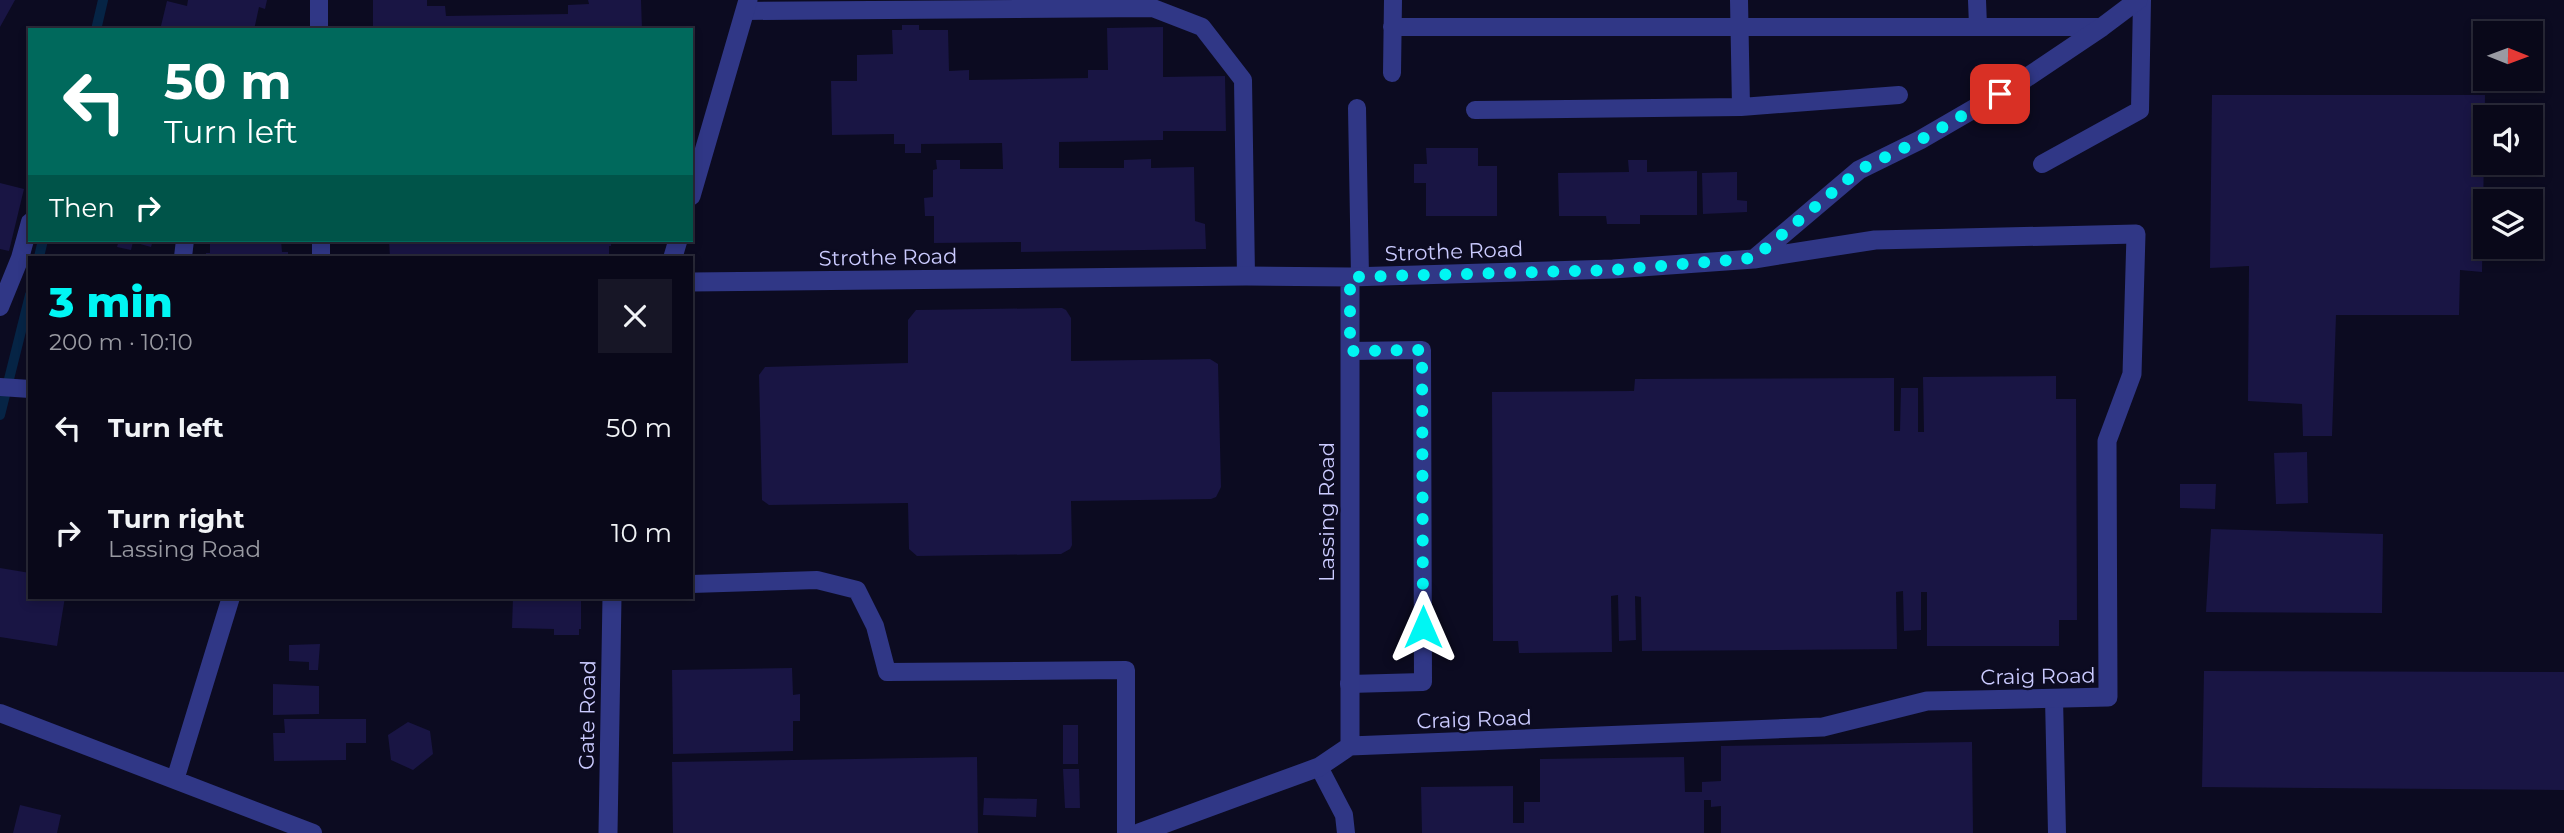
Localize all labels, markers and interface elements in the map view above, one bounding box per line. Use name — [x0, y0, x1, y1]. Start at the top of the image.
north arrow — [2473, 21, 2543, 91]
map controls — [2473, 21, 2543, 259]
text: 50 m — [164, 52, 292, 111]
icon: left — [49, 56, 140, 147]
pin — [1970, 64, 2030, 124]
icon: arrive — [1981, 75, 2019, 113]
button: sound — [2473, 105, 2543, 175]
text: Turn left — [164, 112, 298, 151]
icon: right — [129, 189, 167, 227]
button: layers — [2473, 189, 2543, 259]
text: Then — [49, 192, 115, 224]
street label: Strothe Road — [1384, 236, 1524, 266]
street label: Strothe Road — [819, 243, 957, 271]
text: 3 min — [49, 276, 173, 328]
button: close — [598, 279, 672, 353]
text: 200 m · 10:10 — [49, 328, 193, 356]
icon: left — [49, 409, 87, 447]
text: Turn left — [108, 412, 224, 444]
text: 50 m — [606, 412, 672, 444]
street label: Lassing Road — [1314, 442, 1339, 582]
text: Turn right — [108, 503, 244, 535]
icon: right — [49, 514, 87, 552]
text: 10 m — [611, 517, 672, 549]
text: Lassing Road — [108, 535, 261, 563]
position arrow — [1386, 590, 1460, 664]
street label: Gate Road — [574, 660, 600, 770]
street label: Craig Road — [1980, 662, 2096, 690]
street label: Craig Road — [1416, 704, 1532, 734]

